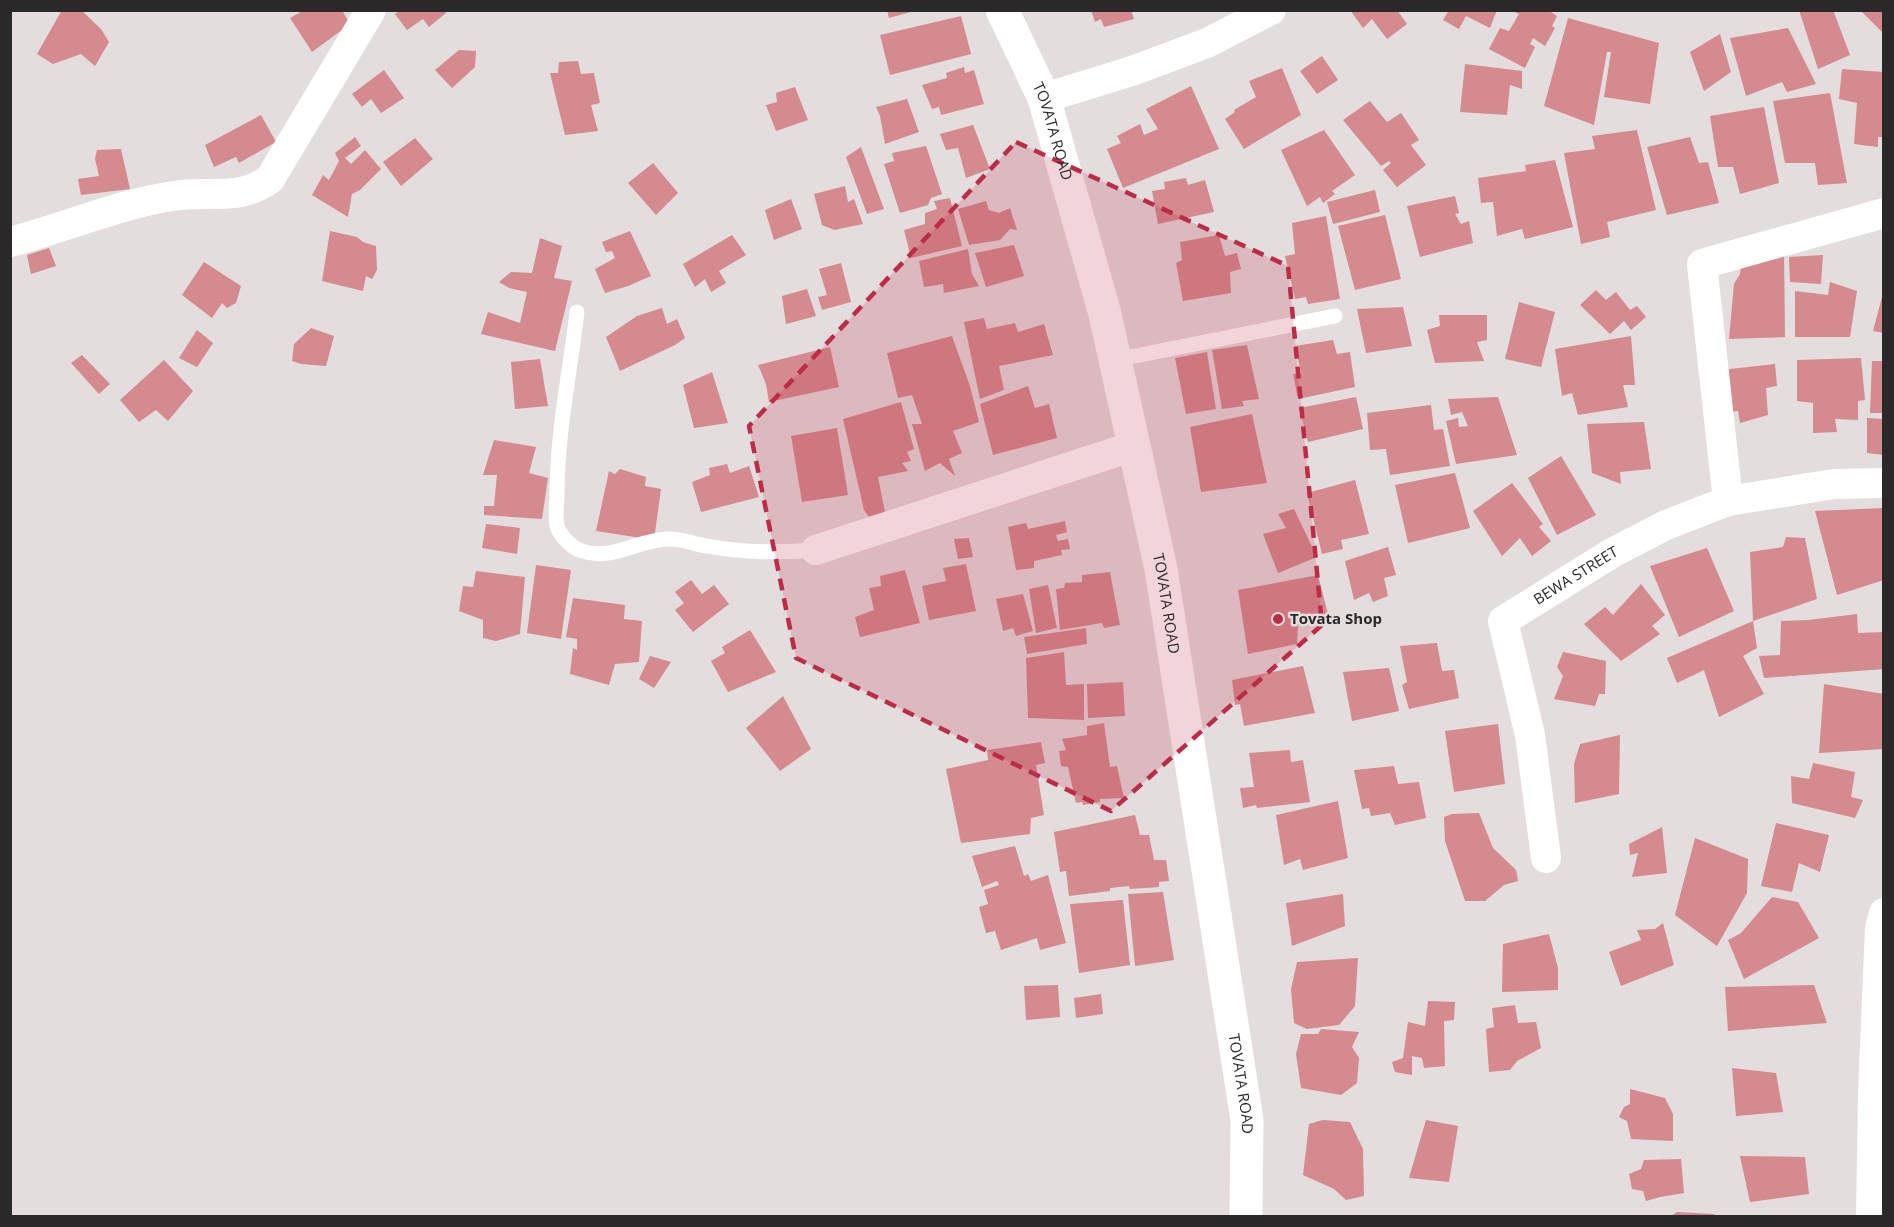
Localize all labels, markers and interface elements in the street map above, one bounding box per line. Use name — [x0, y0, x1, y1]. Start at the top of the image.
street label: TOVATA ROAD — [1029, 79, 1078, 182]
street label: BEWA STREET — [1529, 540, 1622, 609]
street label: TOVATA ROAD — [1149, 551, 1185, 655]
place label: Tovata Shop — [1290, 608, 1382, 628]
marker: Tovata Shop — [1271, 612, 1285, 626]
street label: TOVATA ROAD — [1225, 1032, 1258, 1134]

